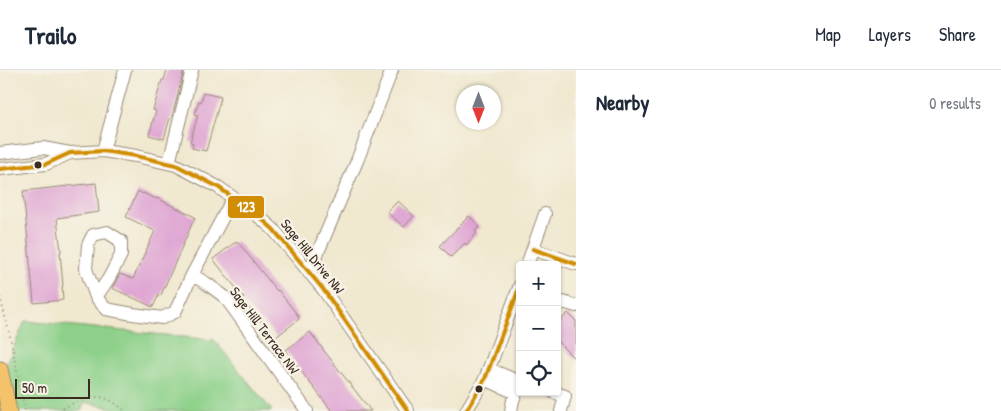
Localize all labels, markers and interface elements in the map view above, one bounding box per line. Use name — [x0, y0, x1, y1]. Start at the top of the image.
text: Trailo — [25, 19, 76, 51]
text: Map — [815, 22, 841, 47]
text: Layers — [869, 22, 911, 47]
text: Share — [939, 22, 976, 47]
north arrow — [456, 85, 501, 130]
text: Nearby — [596, 88, 649, 117]
text: 0 results — [929, 92, 981, 114]
unlabelled marker — [33, 160, 43, 170]
line badge: 123 — [227, 195, 265, 219]
text: 123 — [237, 197, 256, 216]
street label: Sage Hill Drive NW — [276, 214, 349, 298]
map controls — [516, 261, 561, 396]
button: + — [516, 261, 561, 306]
street label: Sage Hill Terrace NW — [225, 283, 304, 378]
button: − — [516, 306, 561, 351]
button: locate — [516, 351, 561, 396]
scale bar — [15, 376, 90, 399]
text: 50 m — [22, 378, 47, 397]
unlabelled marker — [474, 384, 484, 394]

